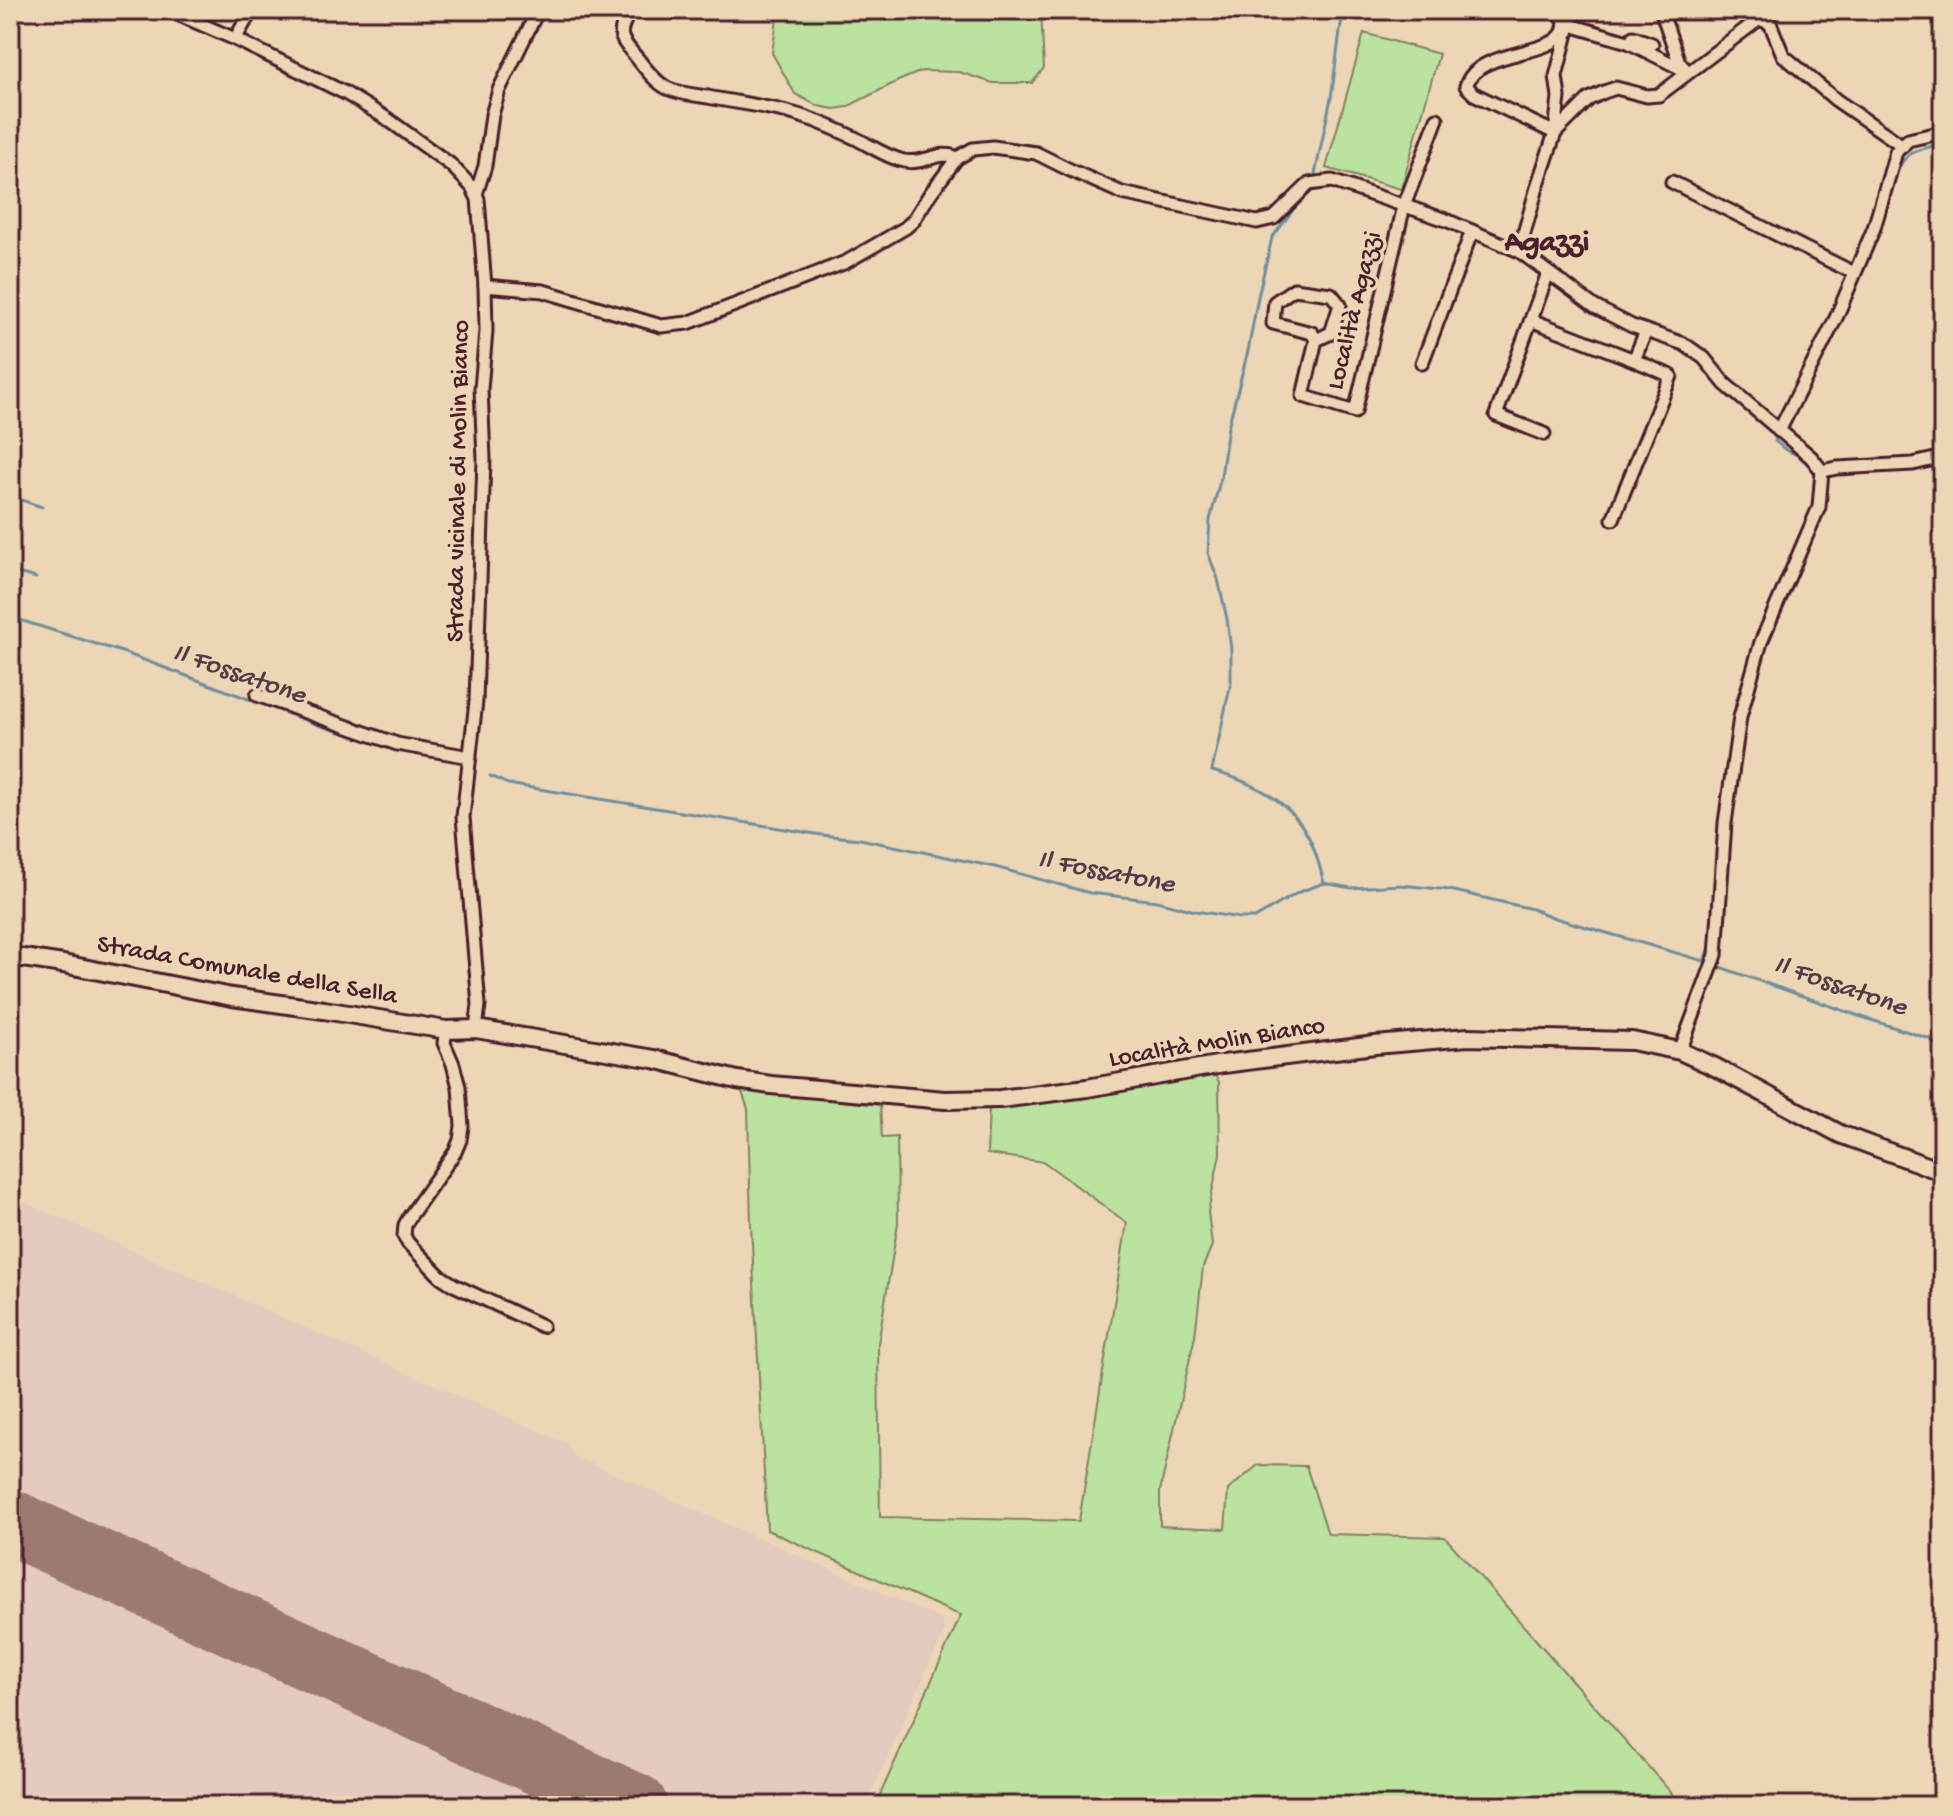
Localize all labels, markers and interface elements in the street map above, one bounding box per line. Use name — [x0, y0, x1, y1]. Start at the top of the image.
district label: Agazzi — [1504, 227, 1589, 262]
street label: Località Agazzi — [1321, 229, 1391, 393]
street label: Strada vicinale di Molin Bianco — [442, 320, 478, 642]
water label: Il Fossatone — [168, 637, 311, 714]
water label: Il Fossatone — [1035, 844, 1179, 903]
street label: Strada Comunale della Sella — [94, 930, 401, 1014]
water label: Il Fossatone — [1769, 949, 1912, 1026]
street label: Località Molin Bianco — [1107, 1012, 1327, 1076]

